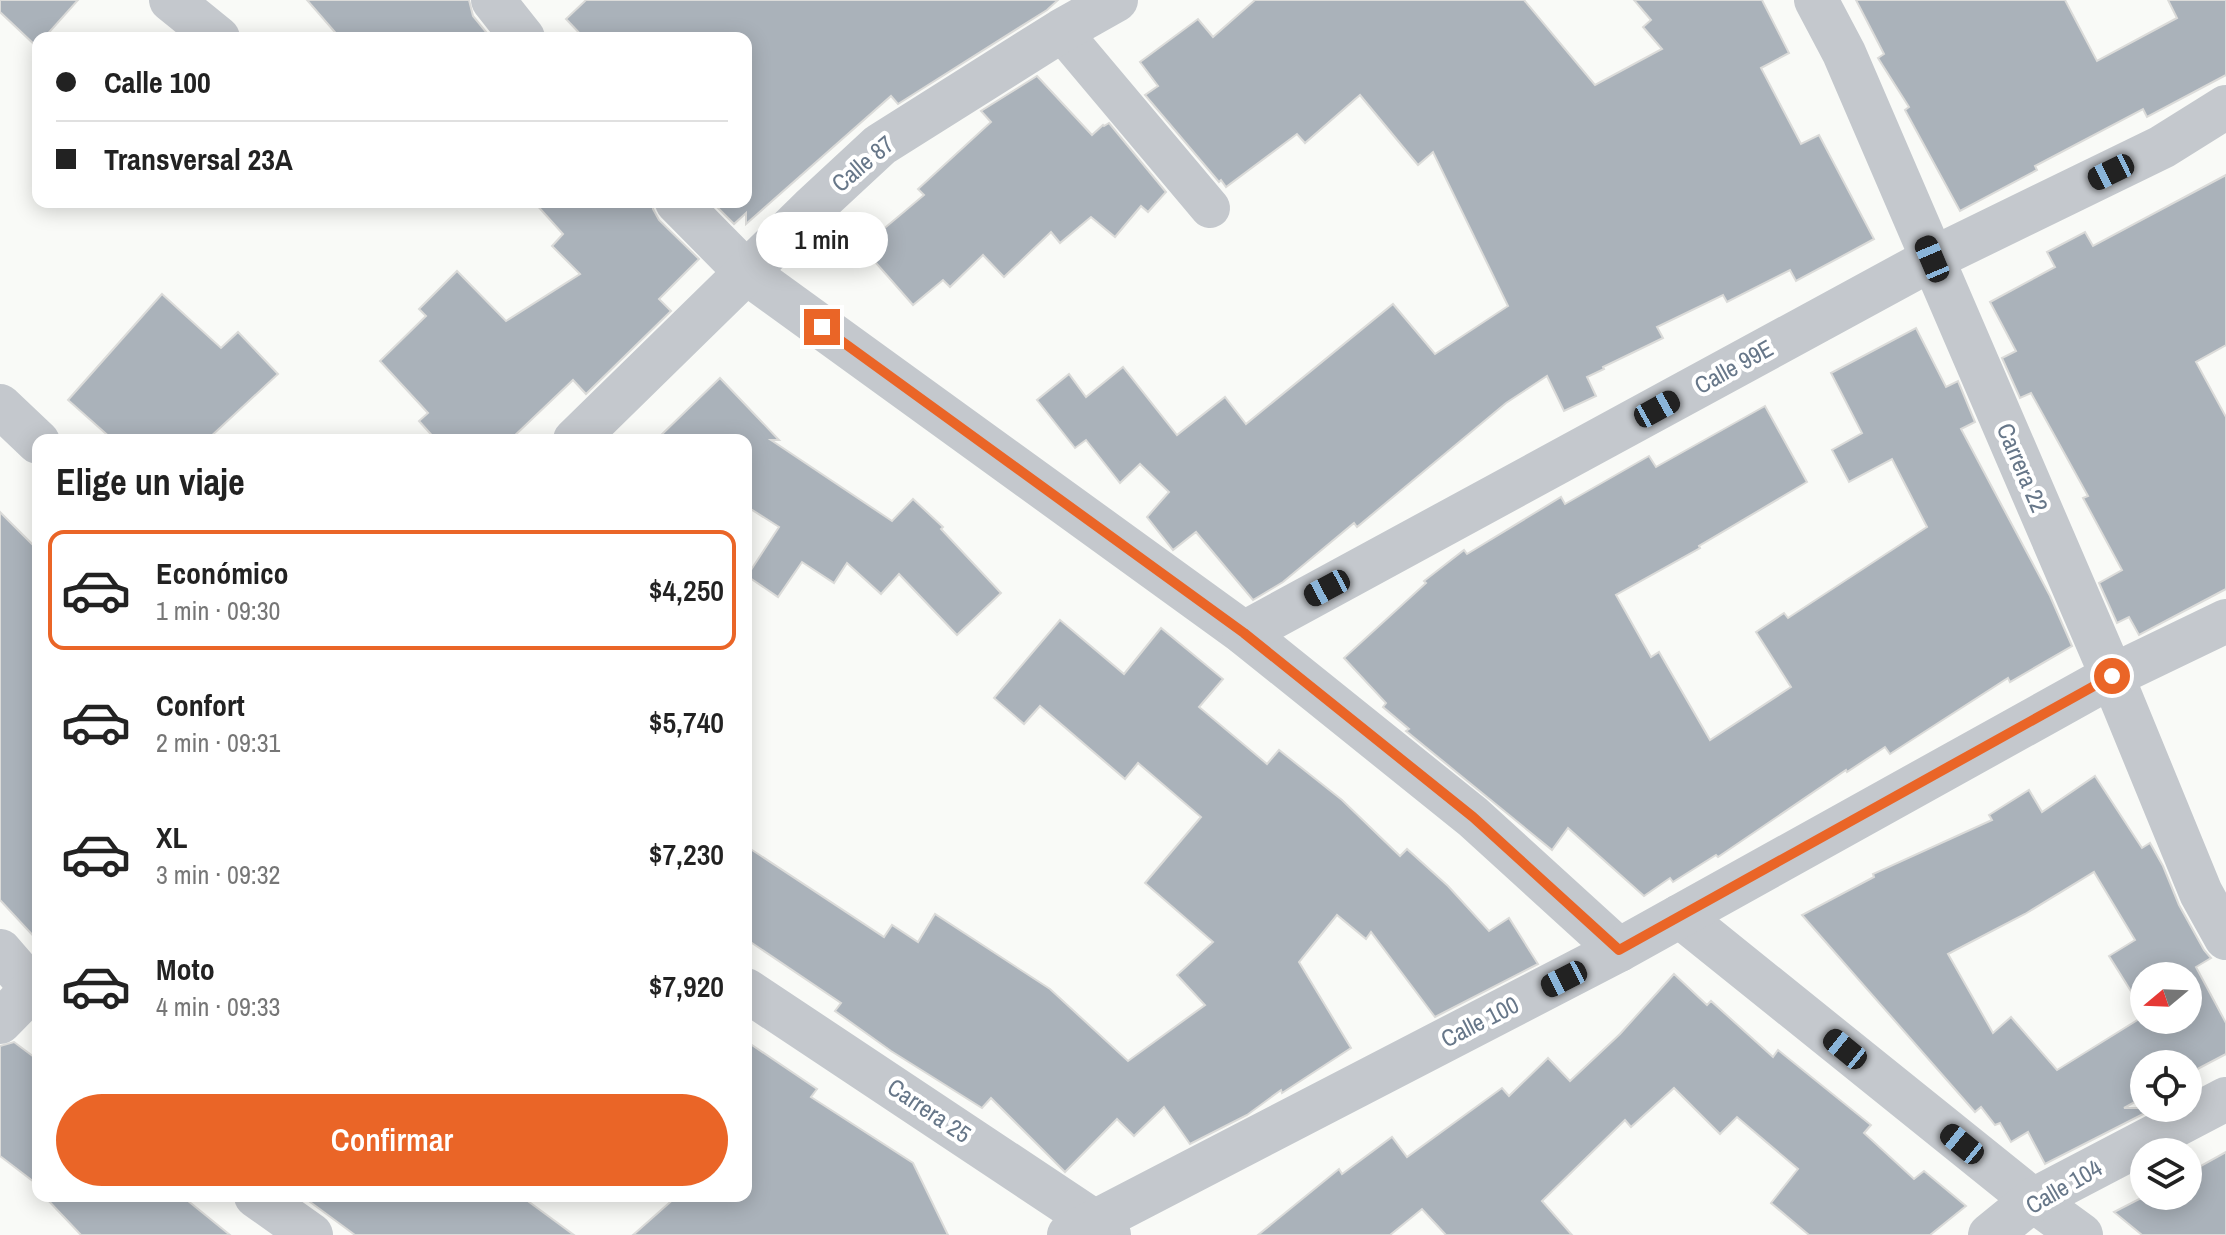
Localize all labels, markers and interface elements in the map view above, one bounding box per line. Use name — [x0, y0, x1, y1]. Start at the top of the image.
text: Calle 100 — [104, 62, 211, 102]
street label: Calle 87 — [824, 128, 900, 199]
text: Transversal 23A — [104, 139, 293, 179]
car — [2084, 151, 2138, 193]
callout: 1 min — [756, 211, 888, 267]
text: 1 min — [795, 222, 849, 257]
car — [1912, 232, 1952, 286]
route end — [804, 309, 840, 345]
street label: Calle 99E — [1688, 331, 1779, 401]
car — [1630, 387, 1684, 431]
street label: Carrera 22 — [1990, 418, 2056, 517]
text: Elige un viaje — [56, 458, 245, 506]
text: Económico — [156, 553, 289, 593]
icon: car — [60, 554, 132, 626]
car — [1300, 566, 1354, 610]
text: $4,250 — [649, 570, 724, 610]
text: 1 min · 09:30 — [156, 593, 280, 628]
route start — [2094, 658, 2130, 694]
text: Confort — [156, 685, 245, 725]
icon: car — [60, 686, 132, 758]
text: $5,740 — [649, 702, 724, 742]
text: 2 min · 09:31 — [156, 725, 280, 760]
text: XL — [156, 817, 187, 857]
icon: car — [60, 818, 132, 890]
text: $7,230 — [649, 834, 724, 874]
text: 3 min · 09:32 — [156, 857, 280, 892]
text: Moto — [156, 949, 215, 989]
icon: car — [60, 950, 132, 1022]
car — [1537, 957, 1591, 1001]
north arrow — [2130, 962, 2202, 1034]
map controls — [2130, 962, 2202, 1210]
text: $7,920 — [649, 966, 724, 1006]
street label: Calle 100 — [1435, 988, 1524, 1054]
text: 4 min · 09:33 — [156, 989, 280, 1024]
car — [1819, 1025, 1871, 1073]
button: locate — [2130, 1050, 2202, 1122]
street label: Carrera 25 — [882, 1071, 978, 1150]
button: Confirmar — [56, 1094, 728, 1186]
car — [1936, 1120, 1988, 1168]
button: layers — [2130, 1138, 2202, 1210]
street label: Calle 104 — [2019, 1151, 2108, 1221]

